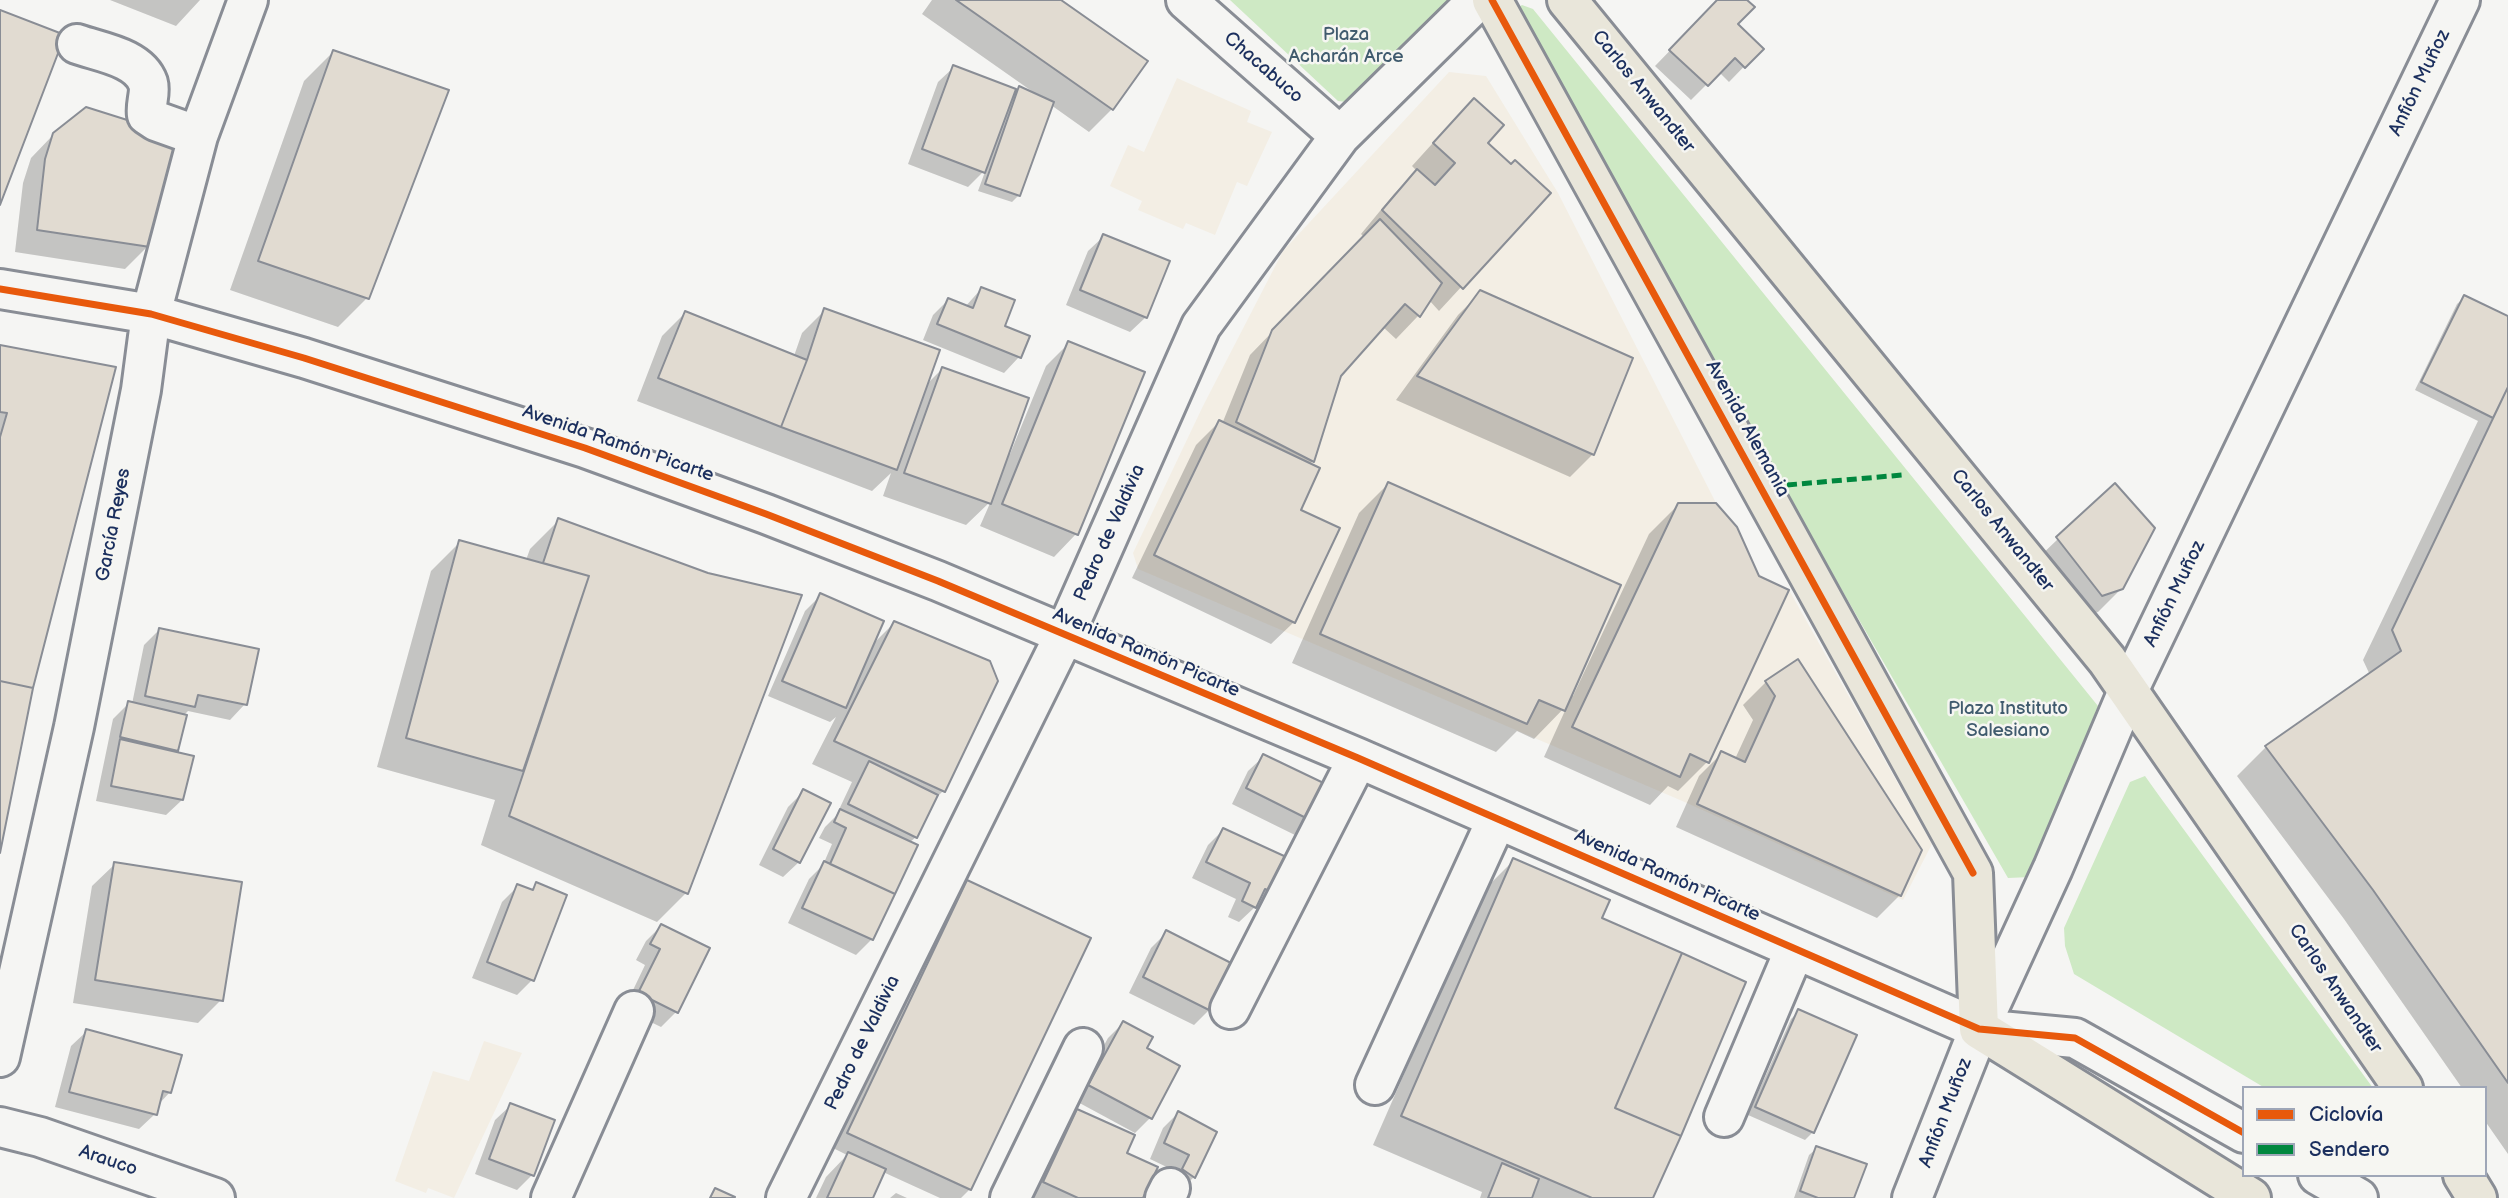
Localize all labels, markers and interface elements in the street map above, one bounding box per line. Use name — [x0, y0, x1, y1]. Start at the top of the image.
park label: Plaza Acharán Arce — [1288, 24, 1404, 68]
street label: Carlos Anwandter — [1587, 26, 1699, 158]
street label: Anfión Muñoz — [2384, 26, 2456, 140]
street label: Chacabuco — [1219, 27, 1307, 109]
street label: Avenida Alemania — [1700, 357, 1794, 501]
street label: Avenida Ramón Picarte — [519, 401, 717, 487]
street label: Pedro de Valdivia — [1070, 461, 1150, 605]
street label: Carlos Anwandter — [1946, 465, 2058, 597]
street label: García Reyes — [92, 467, 136, 583]
street label: Anfión Muñoz — [2139, 537, 2211, 651]
street label: Avenida Ramón Picarte — [1049, 603, 1243, 703]
park label: Plaza Instituto Salesiano — [1948, 698, 2068, 742]
street label: Avenida Ramón Picarte — [1571, 825, 1763, 927]
street label: Carlos Anwandter — [2283, 920, 2387, 1058]
street label: Pedro de Valdivia — [821, 972, 905, 1114]
street label: Anfión Muñoz — [1915, 1055, 1977, 1171]
legend — [2242, 1086, 2487, 1177]
text: Ciclovía — [2309, 1102, 2383, 1127]
text: Sendero — [2309, 1137, 2390, 1162]
street label: Arauco — [76, 1140, 140, 1182]

